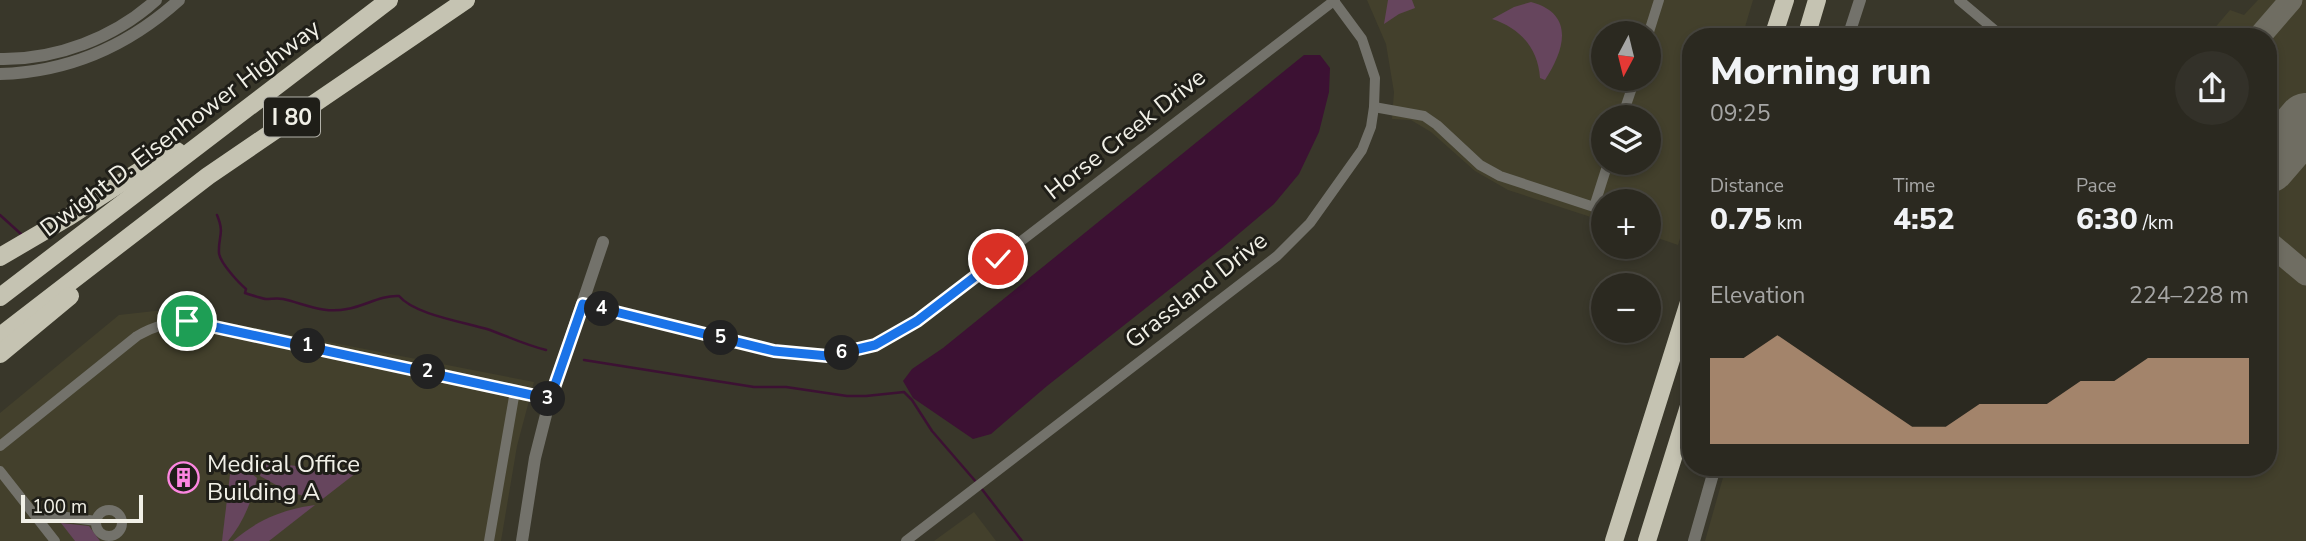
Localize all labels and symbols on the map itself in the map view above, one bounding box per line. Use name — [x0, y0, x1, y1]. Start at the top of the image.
street label: Dwight D. Eisenhower Highway — [34, 12, 327, 244]
north arrow — [1591, 21, 1661, 91]
street label: Horse Creek Drive — [1038, 61, 1212, 207]
road number: I 80 — [264, 98, 320, 136]
street label: Grassland Drive — [1118, 224, 1274, 356]
pin — [968, 229, 1028, 289]
pin — [157, 291, 217, 351]
pin: 4 — [584, 292, 620, 326]
pin: 5 — [704, 320, 738, 356]
pin: 1 — [290, 328, 326, 364]
pin: 6 — [824, 336, 860, 370]
pin: 2 — [410, 354, 446, 390]
pin: 3 — [530, 382, 566, 416]
place label: Medical Office Building A — [207, 448, 360, 508]
building icon: Medical Office Building A — [167, 461, 201, 495]
scale bar — [21, 492, 144, 524]

